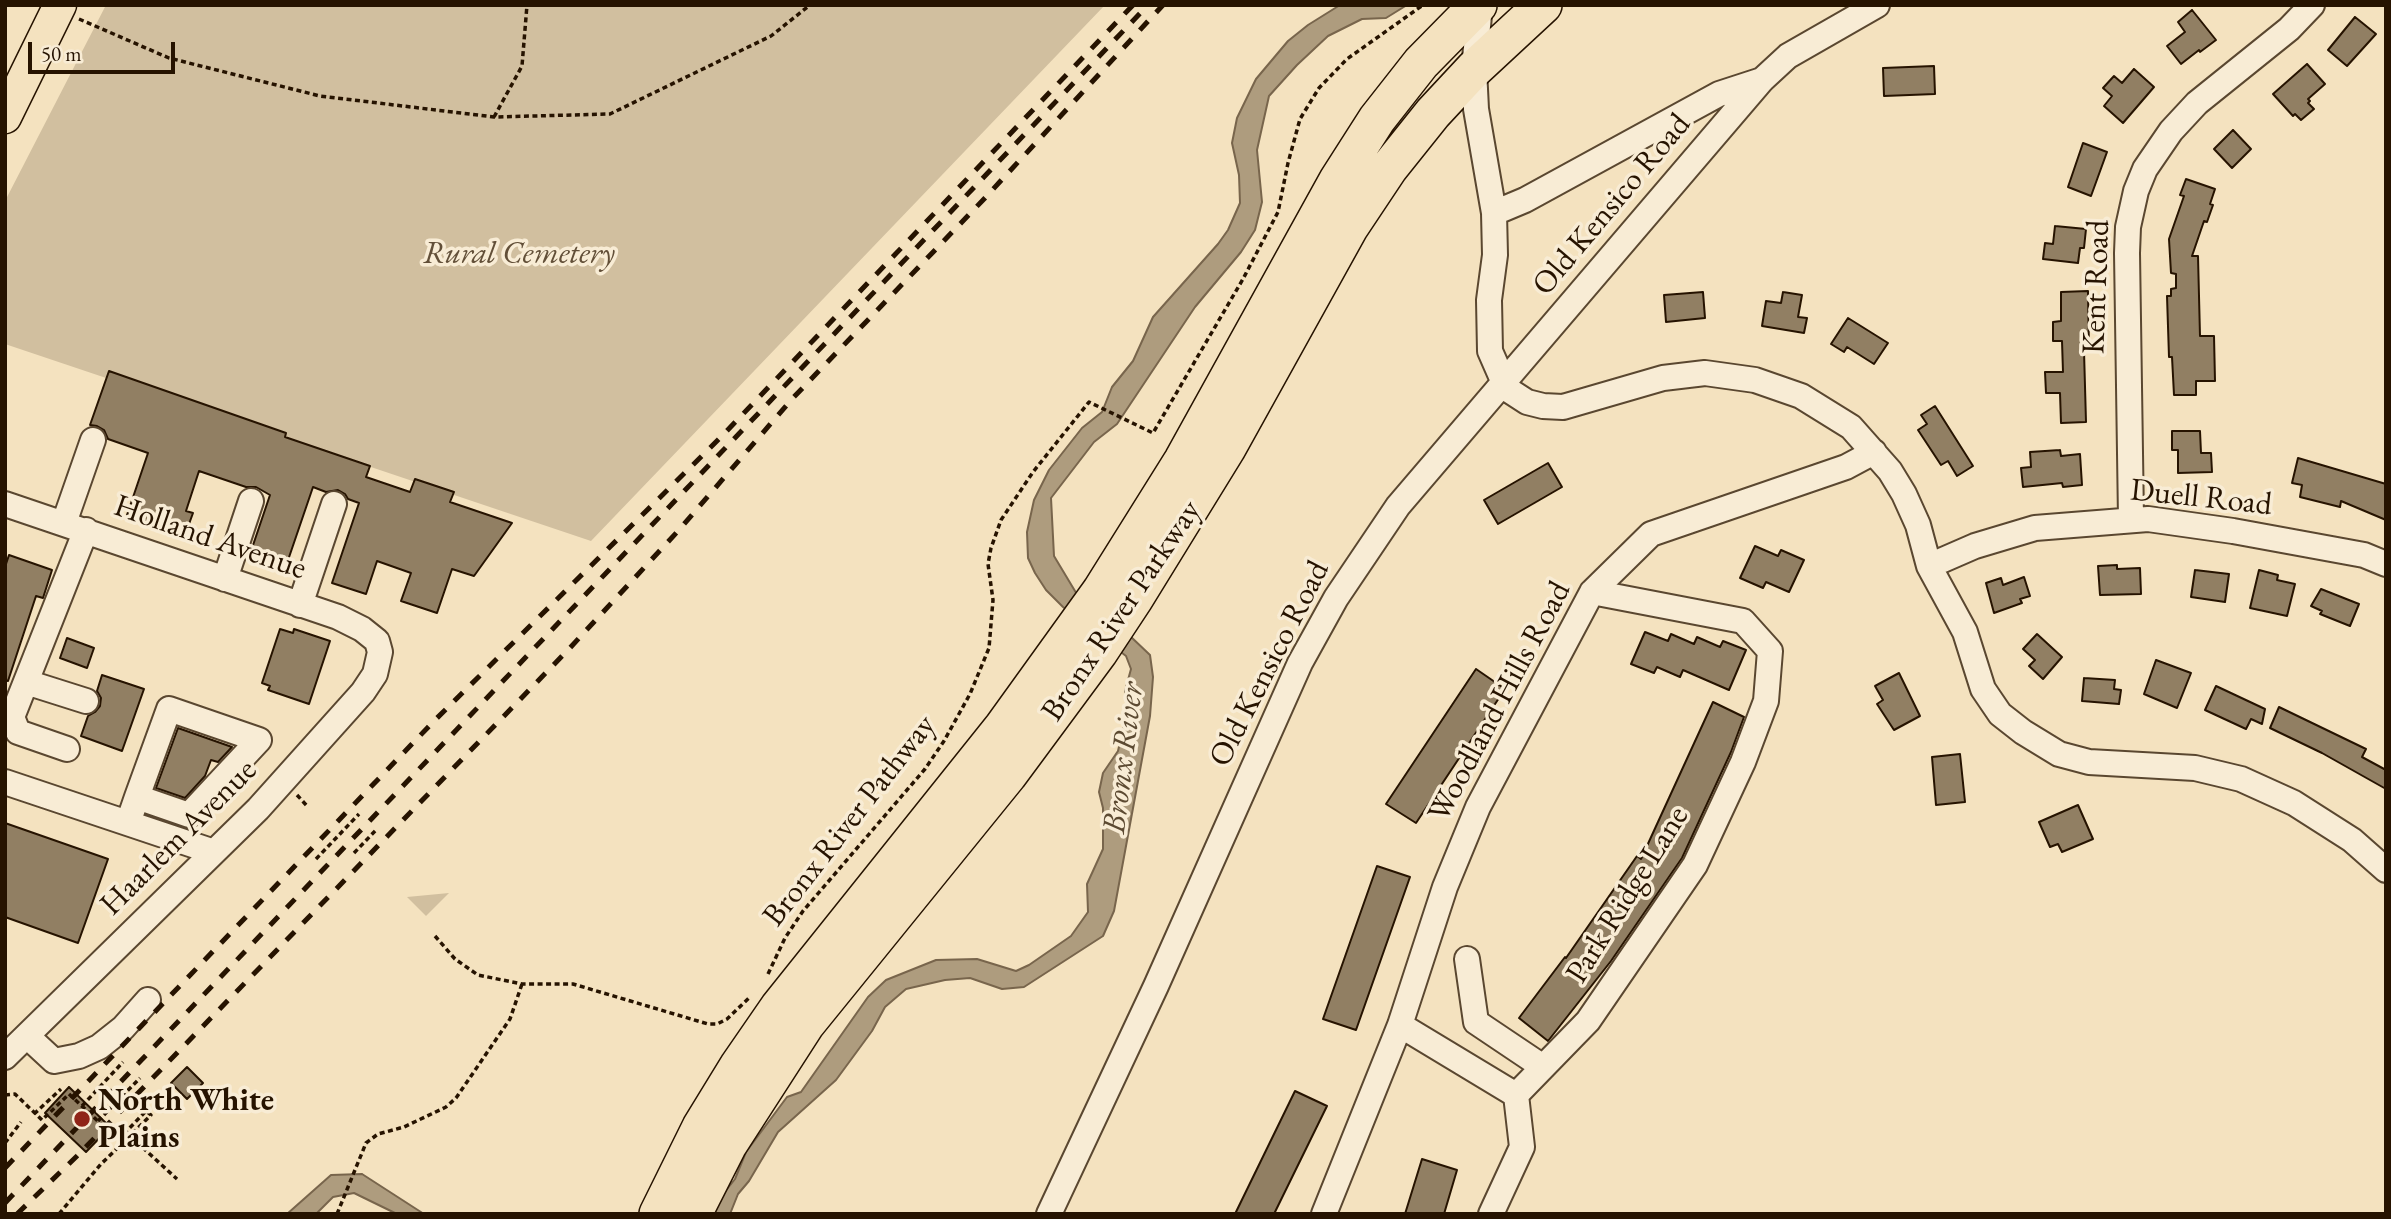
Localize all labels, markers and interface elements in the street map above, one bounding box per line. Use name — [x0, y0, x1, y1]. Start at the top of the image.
scale bar — [32, 28, 178, 72]
text: 50 m — [41, 40, 82, 67]
street label: Old Kensico Road — [1525, 106, 1699, 304]
street label: Kent Road — [2075, 219, 2119, 355]
park label: Rural Cemetery — [423, 235, 615, 273]
street label: Duell Road — [2128, 471, 2274, 525]
street label: Holland Avenue — [109, 487, 311, 589]
street label: Bronx River Parkway — [1034, 493, 1210, 729]
street label: Old Kensico Road — [1202, 555, 1338, 773]
street label: Woodland Hills Road — [1420, 575, 1580, 829]
water label: Bronx River — [1095, 680, 1153, 836]
street label: Bronx River Pathway — [755, 707, 945, 935]
street label: Haarlem Avenue — [93, 752, 265, 924]
street label: Park Ridge Lane — [1558, 799, 1698, 991]
place label: North White Plains — [98, 1082, 274, 1157]
marker: North White Plains — [72, 1109, 92, 1129]

